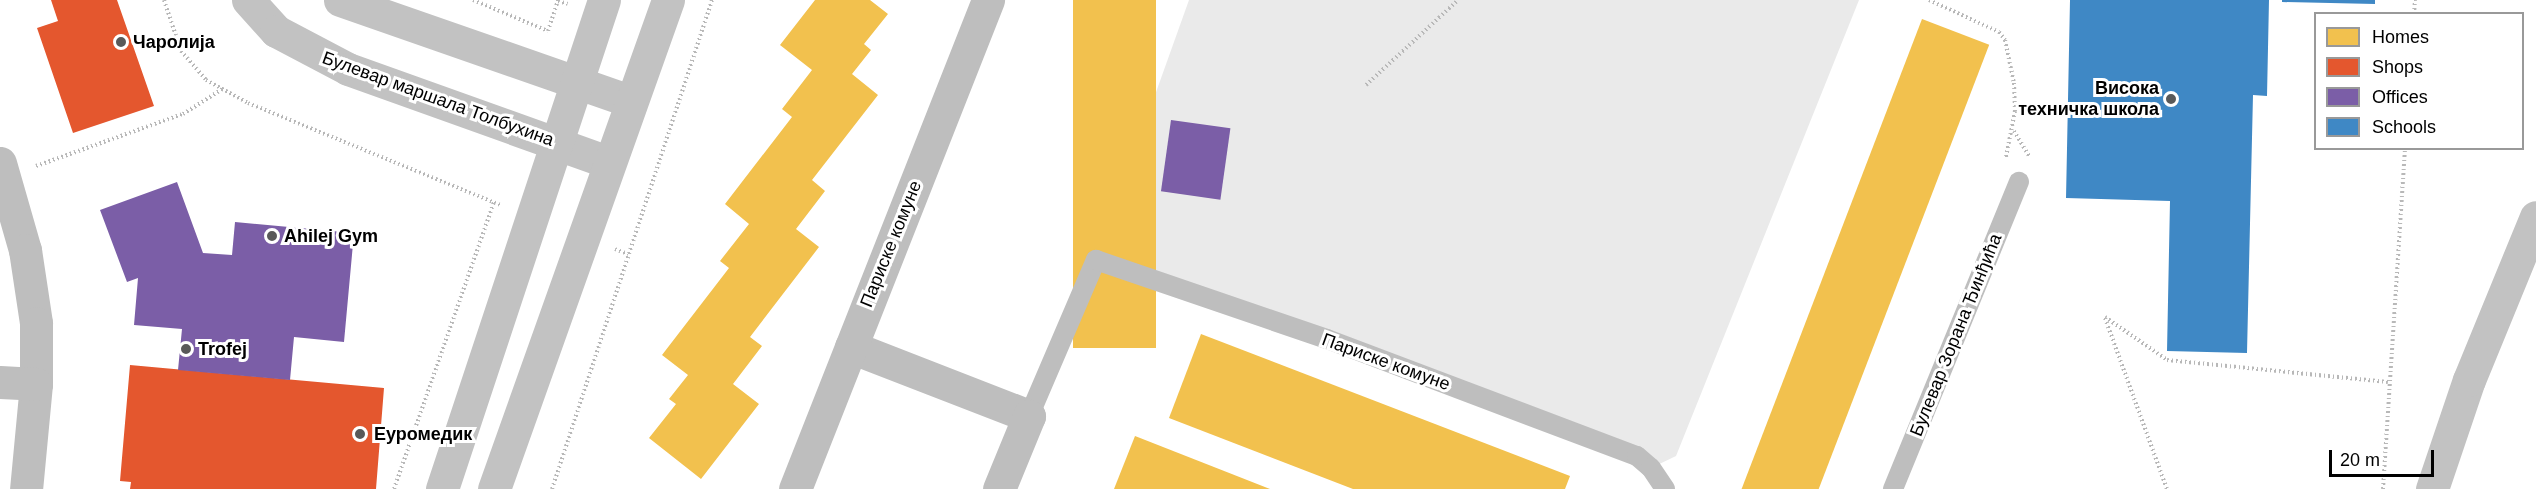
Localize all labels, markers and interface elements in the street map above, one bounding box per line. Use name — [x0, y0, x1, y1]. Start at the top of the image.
legend — [2314, 12, 2524, 150]
text: Homes — [2372, 27, 2429, 47]
place label: Чаролија — [133, 31, 215, 53]
marker: Чаролија — [114, 35, 128, 49]
street label: Булевар маршала Толбухина — [319, 47, 557, 151]
text: Shops — [2372, 57, 2423, 77]
place label: Висока техничка школа — [2018, 78, 2159, 121]
text: Offices — [2372, 87, 2428, 107]
marker: Висока техничка школа — [2164, 92, 2178, 106]
text: Schools — [2372, 117, 2436, 137]
street label: Париске комуне — [856, 177, 926, 311]
place label: Ahilej Gym — [284, 225, 378, 247]
marker: Ahilej Gym — [265, 229, 279, 243]
street label: Булевар Зорана Ђинђића — [1905, 231, 2007, 439]
street label: Париске комуне — [1319, 329, 1453, 395]
place label: Trofej — [198, 338, 247, 360]
marker: Trofej — [179, 342, 193, 356]
place label: Еуромедик — [374, 423, 472, 445]
marker: Еуромедик — [351, 425, 369, 443]
scale bar — [2332, 438, 2437, 476]
text: 20 m — [2340, 450, 2380, 470]

